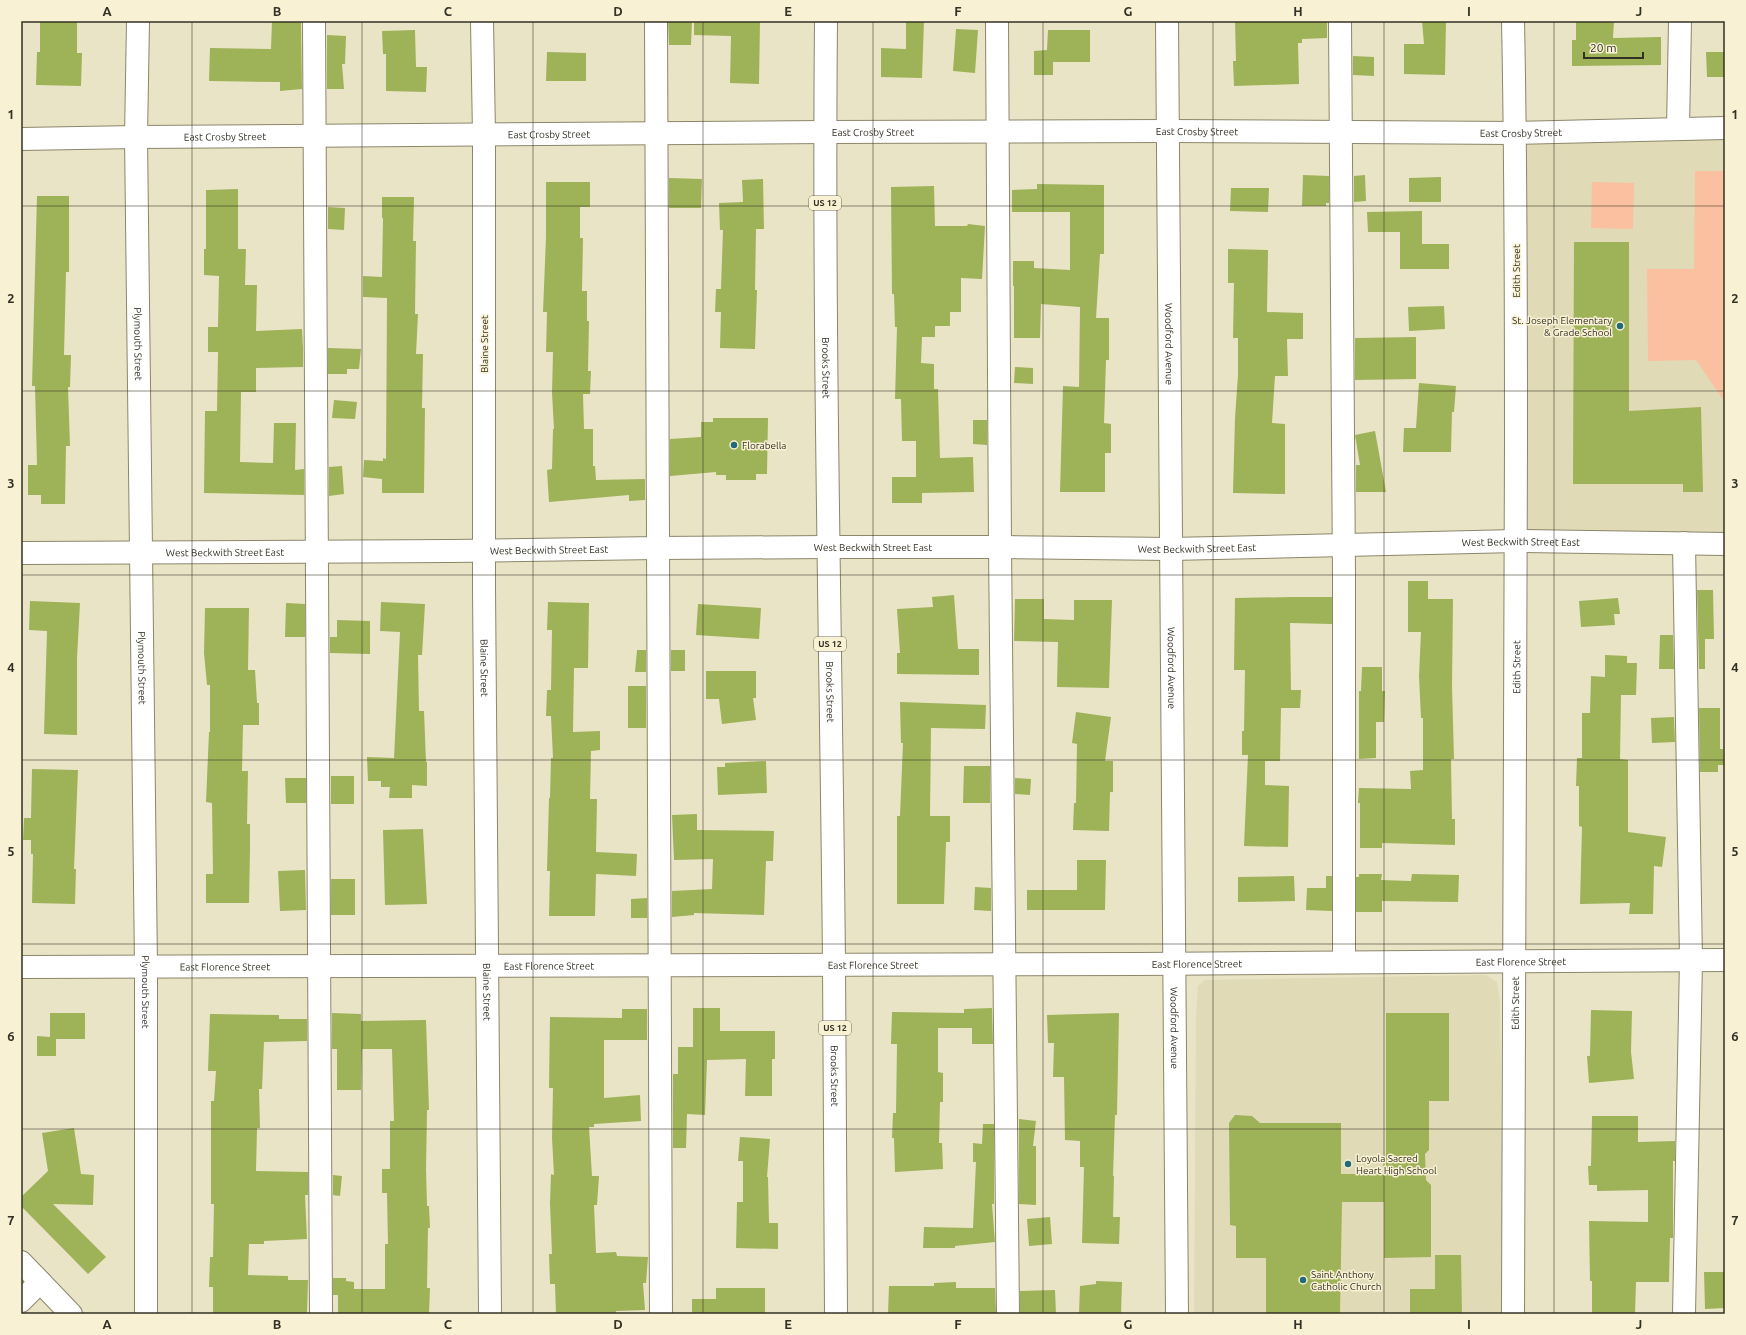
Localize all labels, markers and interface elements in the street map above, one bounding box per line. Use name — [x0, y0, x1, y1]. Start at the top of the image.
text: A — [102, 4, 112, 18]
text: B — [273, 4, 282, 18]
text: C — [444, 4, 453, 18]
text: D — [613, 4, 623, 18]
text: E — [784, 4, 792, 18]
text: F — [954, 4, 962, 18]
text: G — [1124, 4, 1133, 18]
text: H — [1293, 4, 1303, 18]
text: I — [1467, 4, 1471, 18]
text: J — [1636, 4, 1642, 18]
scale bar — [1584, 34, 1643, 60]
text: 20 m — [1590, 41, 1617, 54]
text: 1 — [7, 107, 15, 121]
text: 1 — [1731, 107, 1739, 121]
street label: East Crosby Street — [1156, 125, 1238, 137]
street label: East Crosby Street — [832, 126, 914, 137]
street label: East Crosby Street — [1480, 126, 1562, 139]
street label: East Crosby Street — [508, 128, 590, 140]
street label: East Crosby Street — [184, 131, 266, 142]
road number: US 12 — [809, 196, 841, 210]
street label: Edith Street — [1511, 244, 1522, 298]
text: 2 — [7, 291, 15, 305]
text: 2 — [1731, 291, 1739, 305]
street label: Woodford Avenue — [1164, 303, 1175, 385]
street label: Plymouth Street — [133, 307, 144, 381]
street label: Blaine Street — [479, 315, 490, 373]
place label: St. Joseph Elementary & Grade School — [1512, 315, 1612, 338]
marker: St. Joseph Elementary & Grade School — [1615, 321, 1625, 331]
street label: Brooks Street — [821, 337, 832, 399]
marker: Florabella — [729, 440, 739, 450]
place label: Florabella — [742, 440, 786, 451]
text: 3 — [7, 476, 15, 490]
text: 3 — [1731, 476, 1739, 490]
street label: West Beckwith Street East — [1462, 535, 1580, 548]
street label: West Beckwith Street East — [814, 541, 932, 553]
street label: West Beckwith Street East — [1138, 542, 1256, 555]
street label: West Beckwith Street East — [490, 543, 608, 556]
street label: West Beckwith Street East — [166, 546, 284, 558]
street label: Woodford Avenue — [1166, 627, 1178, 709]
street label: Plymouth Street — [136, 631, 148, 705]
road number: US 12 — [814, 637, 846, 651]
street label: Blaine Street — [479, 639, 490, 697]
street label: Edith Street — [1511, 640, 1522, 694]
text: 4 — [7, 660, 15, 674]
text: 4 — [1731, 660, 1739, 674]
street label: Brooks Street — [825, 661, 836, 723]
text: 5 — [7, 844, 15, 858]
text: 5 — [1731, 844, 1739, 858]
street label: Plymouth Street — [140, 955, 152, 1029]
street label: East Florence Street — [1476, 956, 1566, 967]
street label: East Florence Street — [1152, 958, 1242, 969]
street label: East Florence Street — [828, 959, 918, 970]
street label: East Florence Street — [504, 960, 594, 971]
street label: East Florence Street — [180, 961, 270, 972]
street label: Blaine Street — [482, 963, 493, 1021]
street label: Edith Street — [1509, 976, 1521, 1030]
street label: Woodford Avenue — [1169, 987, 1181, 1069]
road number: US 12 — [819, 1021, 851, 1035]
text: 6 — [7, 1029, 15, 1043]
text: 6 — [1731, 1029, 1739, 1043]
street label: Brooks Street — [829, 1045, 841, 1107]
place label: Loyola Sacred Heart High School — [1356, 1153, 1437, 1176]
marker: Loyola Sacred Heart High School — [1343, 1159, 1353, 1169]
text: 7 — [7, 1213, 15, 1227]
text: 7 — [1731, 1213, 1739, 1227]
place label: Saint Anthony Catholic Church — [1311, 1269, 1381, 1292]
marker: Saint Anthony Catholic Church — [1298, 1275, 1308, 1285]
text: A — [102, 1317, 112, 1331]
text: B — [273, 1317, 282, 1331]
text: C — [444, 1317, 453, 1331]
text: D — [613, 1317, 623, 1331]
text: E — [784, 1317, 792, 1331]
text: F — [954, 1317, 962, 1331]
text: G — [1124, 1317, 1133, 1331]
text: H — [1293, 1317, 1303, 1331]
text: I — [1467, 1317, 1471, 1331]
text: J — [1636, 1317, 1642, 1331]

